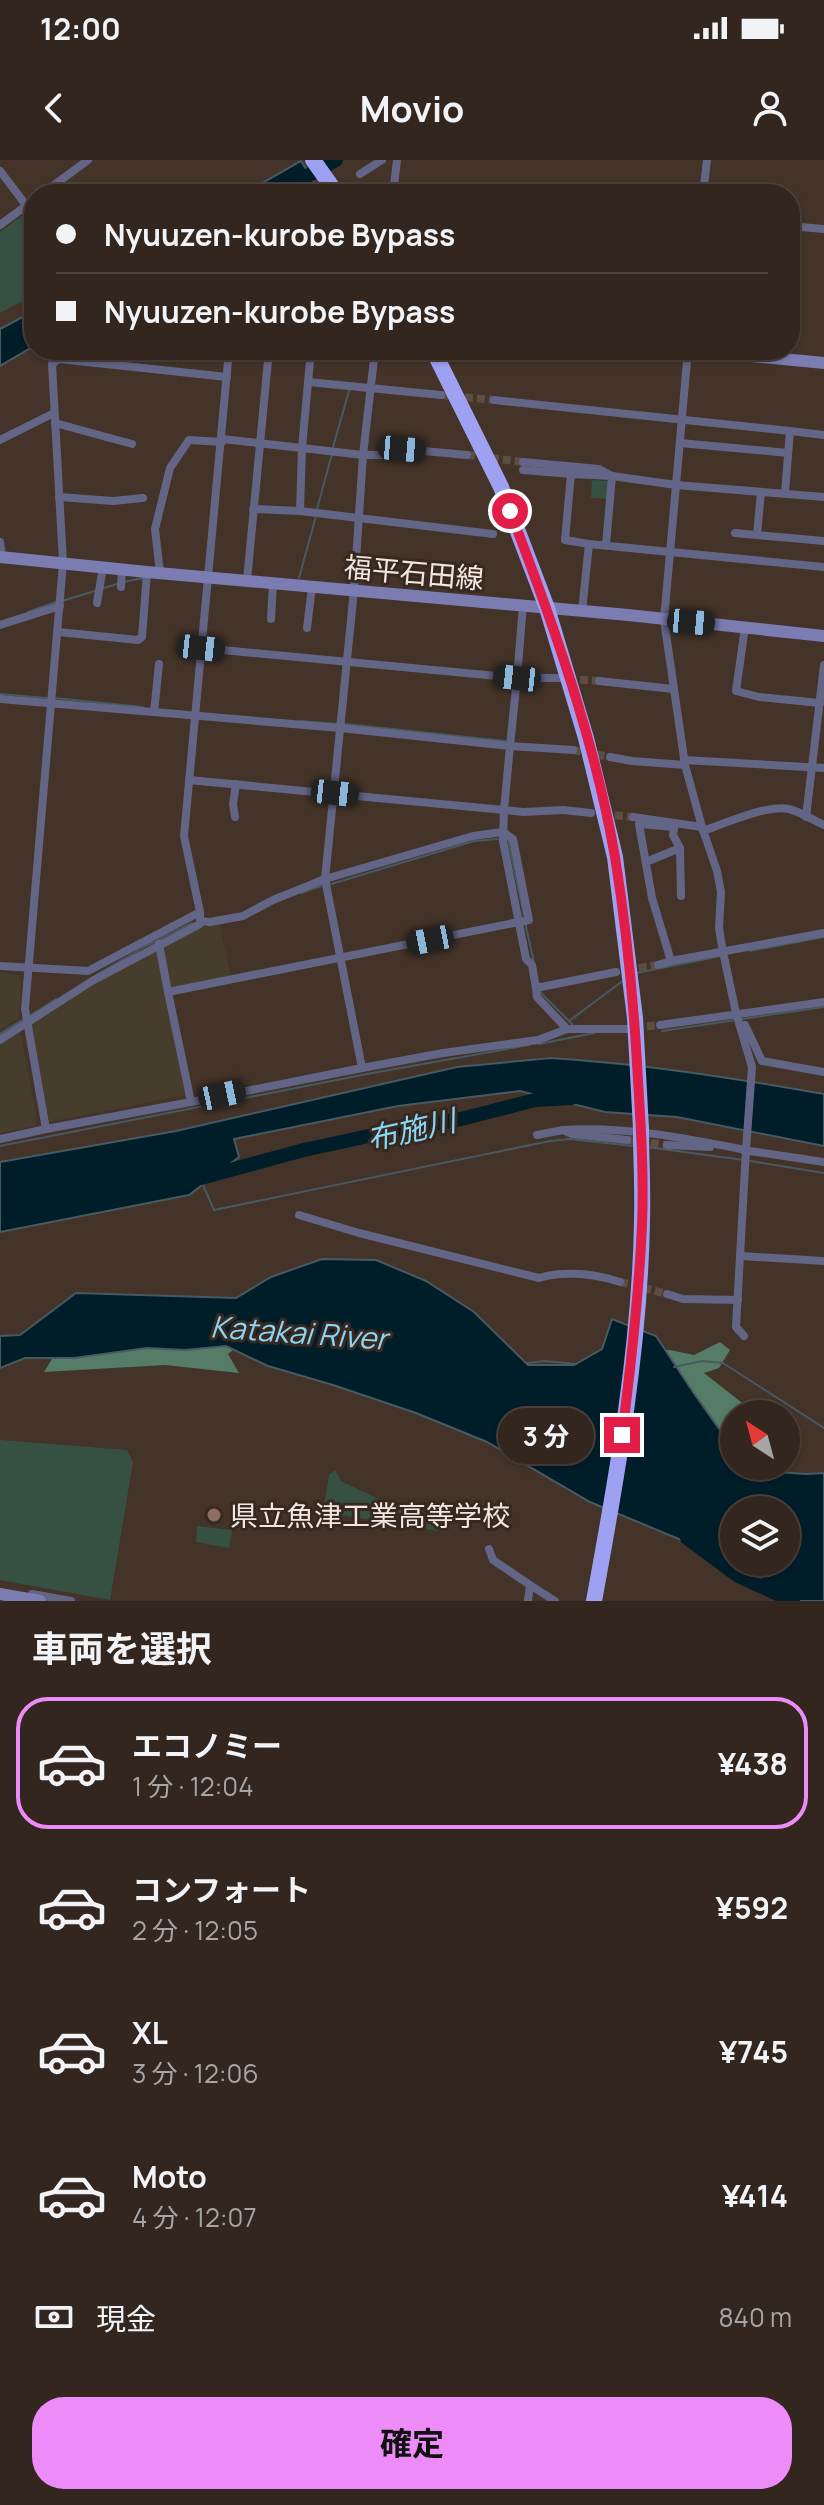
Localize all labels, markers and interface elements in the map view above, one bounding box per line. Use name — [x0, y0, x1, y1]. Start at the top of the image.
text: 12:00 — [40, 8, 121, 49]
text: Movio — [360, 84, 464, 133]
icon: back — [32, 86, 76, 130]
icon: person — [748, 86, 792, 130]
text: Nyuuzen-kurobe Bypass — [104, 214, 455, 255]
text: Nyuuzen-kurobe Bypass — [104, 291, 455, 332]
car — [377, 435, 427, 463]
route start — [492, 493, 528, 529]
street label: 福平石田線 — [343, 547, 485, 597]
car — [666, 608, 716, 636]
car — [176, 634, 226, 662]
car — [492, 664, 542, 692]
car — [310, 779, 360, 807]
car — [404, 924, 456, 956]
car — [196, 1078, 248, 1112]
water label: 布施川 — [363, 1098, 462, 1159]
water label: Katakai River — [209, 1305, 393, 1359]
north arrow — [720, 1400, 800, 1480]
map controls — [720, 1400, 800, 1576]
callout: 3 分 — [498, 1407, 594, 1463]
route end — [604, 1417, 640, 1453]
text: 3 分 — [523, 1418, 569, 1454]
place label: 県立魚津工業高等学校 — [230, 1496, 510, 1534]
button: layers — [720, 1496, 800, 1576]
marker: 県立魚津工業高等学校 — [205, 1506, 223, 1524]
text: 車両を選択 — [32, 1624, 212, 1673]
text: エコノミー — [132, 1725, 282, 1766]
icon: car — [36, 1727, 108, 1799]
text: ¥438 — [718, 1743, 788, 1784]
text: 1 分 · 12:04 — [132, 1768, 254, 1804]
text: コンフォート — [132, 1869, 311, 1910]
icon: car — [36, 1871, 108, 1943]
text: ¥592 — [716, 1887, 788, 1928]
text: 2 分 · 12:05 — [132, 1912, 258, 1948]
text: XL — [132, 2012, 168, 2053]
icon: car — [36, 2015, 108, 2087]
text: ¥745 — [719, 2031, 788, 2072]
text: 3 分 · 12:06 — [132, 2055, 259, 2091]
text: Moto — [132, 2156, 207, 2197]
icon: car — [36, 2159, 108, 2231]
text: ¥414 — [722, 2175, 788, 2216]
text: 4 分 · 12:07 — [132, 2199, 256, 2235]
icon: cash — [32, 2295, 76, 2339]
text: 現金 — [96, 2298, 156, 2339]
text: 840 m — [718, 2299, 792, 2335]
button: 確定 — [32, 2397, 792, 2489]

